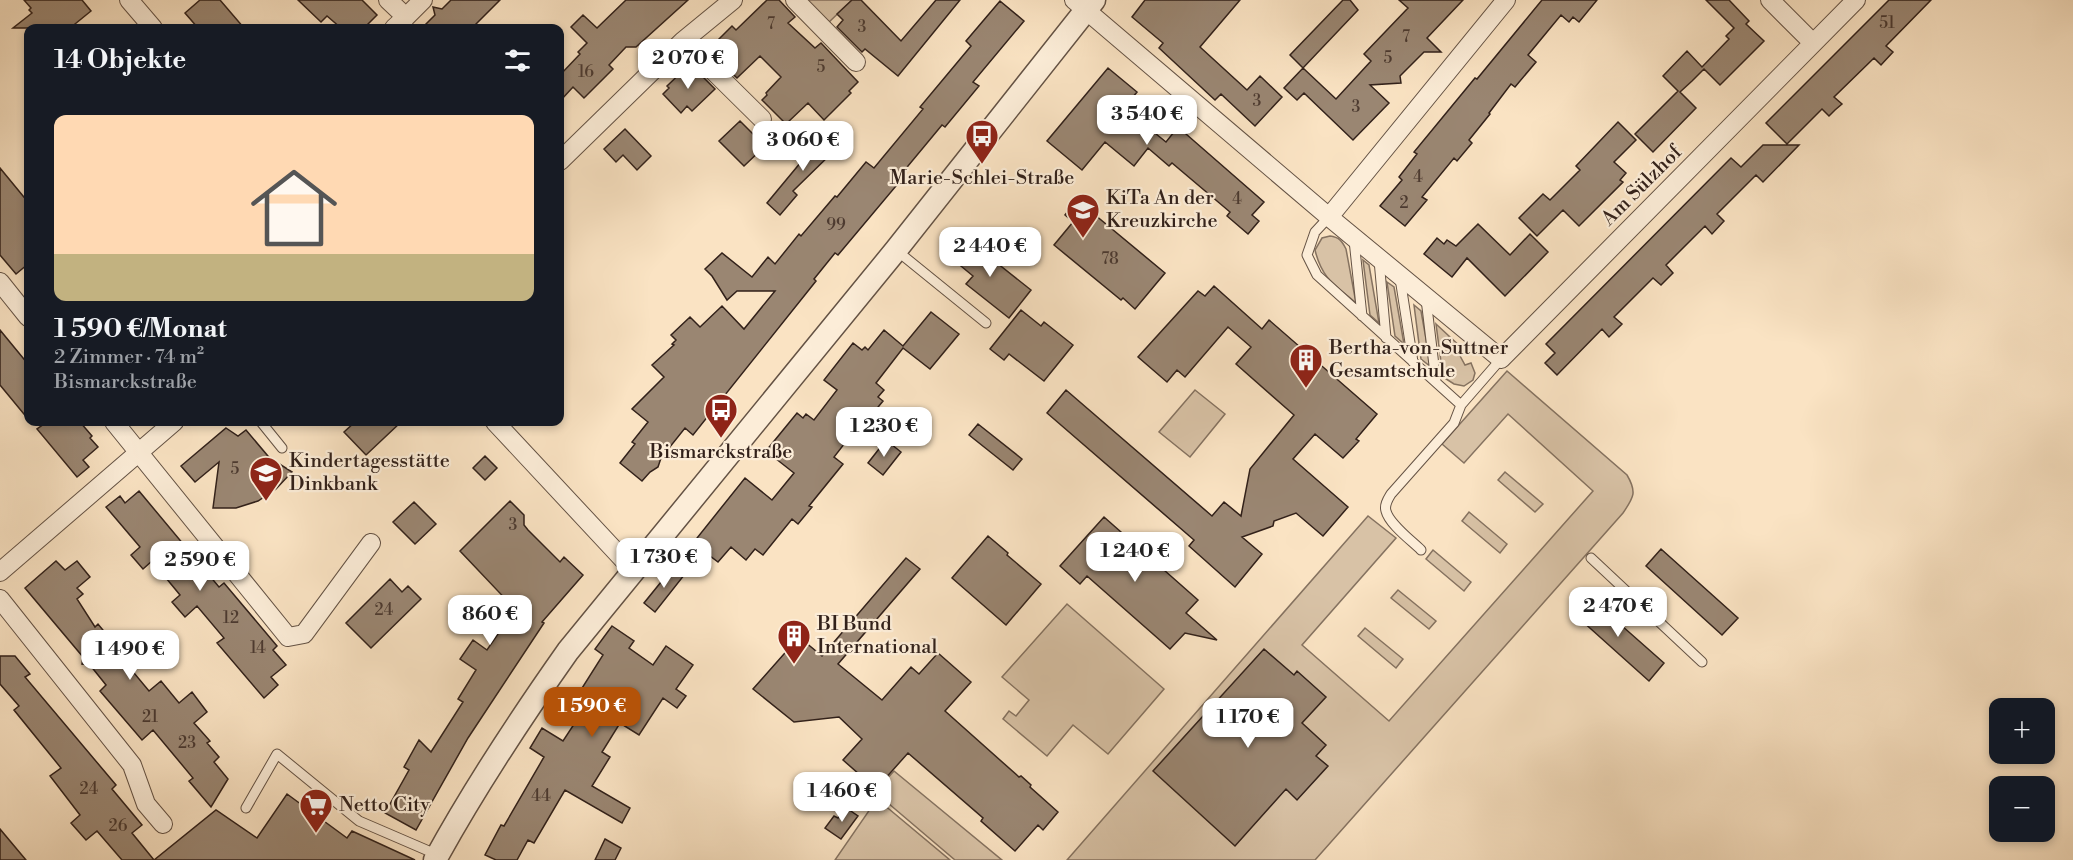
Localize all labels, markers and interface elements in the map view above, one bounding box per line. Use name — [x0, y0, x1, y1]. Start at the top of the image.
house number: 51 — [1879, 13, 1895, 33]
house number: 7 — [767, 14, 775, 34]
house number: 3 — [858, 17, 867, 37]
house number: 7 — [1402, 27, 1410, 47]
pin: 2 070 € — [633, 39, 743, 90]
text: 14 Objekte — [54, 44, 186, 76]
icon: filters — [501, 44, 534, 77]
text: 2 070 € — [652, 46, 724, 71]
house number: 5 — [1384, 48, 1393, 68]
house number: 5 — [817, 57, 826, 77]
house number: 16 — [578, 62, 594, 82]
house number: 3 — [1253, 91, 1262, 111]
pin: 3 540 € — [1092, 95, 1202, 146]
house number: 3 — [1352, 97, 1361, 117]
text: 3 540 € — [1111, 102, 1183, 127]
bus stop icon: Marie-Schlei-Straße — [964, 118, 1000, 165]
pin: 3 060 € — [748, 121, 858, 172]
text: 3 060 € — [766, 128, 840, 153]
street label: Am Sülzhof — [1596, 140, 1688, 232]
icon: home — [240, 154, 348, 262]
place label: Marie-Schlei-Straße — [890, 166, 1074, 191]
house number: 4 — [1413, 167, 1423, 187]
place label: KiTa An der Kreuzkirche — [1106, 186, 1218, 234]
house number: 4 — [1232, 189, 1242, 209]
school or university icon: KiTa An der Kreuzkirche — [1065, 192, 1101, 239]
house number: 2 — [1399, 193, 1409, 213]
house number: 99 — [826, 215, 846, 235]
pin: 2 440 € — [935, 227, 1045, 278]
text: 2 440 € — [953, 234, 1027, 259]
house number: 78 — [1101, 249, 1119, 269]
text: 1 590 €/Monat — [54, 313, 227, 345]
place label: Bertha-von-Suttner Gesamtschule — [1328, 336, 1509, 384]
building icon: Bertha-von-Suttner Gesamtschule — [1288, 342, 1324, 389]
text: 2 Zimmer · 74 m² — [54, 345, 204, 370]
text: Bismarckstraße — [54, 370, 197, 395]
bus stop icon: Bismarckstraße — [703, 392, 739, 439]
pin: 1 230 € — [829, 407, 939, 458]
text: 1 230 € — [850, 414, 918, 439]
place label: Bismarckstraße — [649, 440, 792, 465]
place label: Kindertagesstätte Dinkbank — [289, 449, 450, 497]
school or university icon: Kindertagesstätte Dinkbank — [248, 455, 284, 502]
house number: 5 — [231, 459, 240, 479]
house number: 3 — [509, 515, 518, 535]
pin: 1 240 € — [1080, 532, 1190, 583]
pin: 1 730 € — [609, 538, 719, 589]
text: 1 240 € — [1100, 539, 1170, 564]
pin: 2 590 € — [145, 541, 255, 592]
text: 1 730 € — [630, 545, 698, 570]
text: 2 590 € — [164, 548, 236, 573]
pin: 2 470 € — [1563, 587, 1673, 638]
text: 2 470 € — [1583, 594, 1653, 619]
pin: 860 € — [448, 595, 532, 646]
house number: 24 — [375, 600, 394, 620]
text: 860 € — [462, 602, 518, 627]
house number: 12 — [223, 608, 239, 628]
place label: BI Bund International — [816, 612, 937, 660]
building icon: BI Bund International — [776, 618, 812, 665]
pin: 1 490 € — [75, 630, 185, 681]
text: 1 490 € — [95, 637, 165, 662]
house number: 14 — [250, 638, 266, 658]
pin: 1 590 € — [537, 687, 647, 738]
text: 1 590 € — [558, 694, 626, 719]
pin: 1 170 € — [1193, 698, 1303, 749]
map controls — [1989, 698, 2055, 842]
button: + — [1989, 698, 2055, 764]
text: 1 170 € — [1216, 705, 1280, 730]
house number: 21 — [142, 707, 158, 727]
house number: 23 — [178, 733, 196, 753]
pin: 1 460 € — [787, 772, 897, 823]
button: − — [1989, 776, 2055, 842]
house number: 24 — [80, 779, 99, 799]
text: 1 460 € — [807, 779, 877, 804]
house number: 44 — [531, 786, 551, 806]
supermarket icon: Netto City — [298, 787, 334, 834]
place label: Netto City — [339, 793, 430, 818]
house number: 26 — [109, 816, 128, 836]

